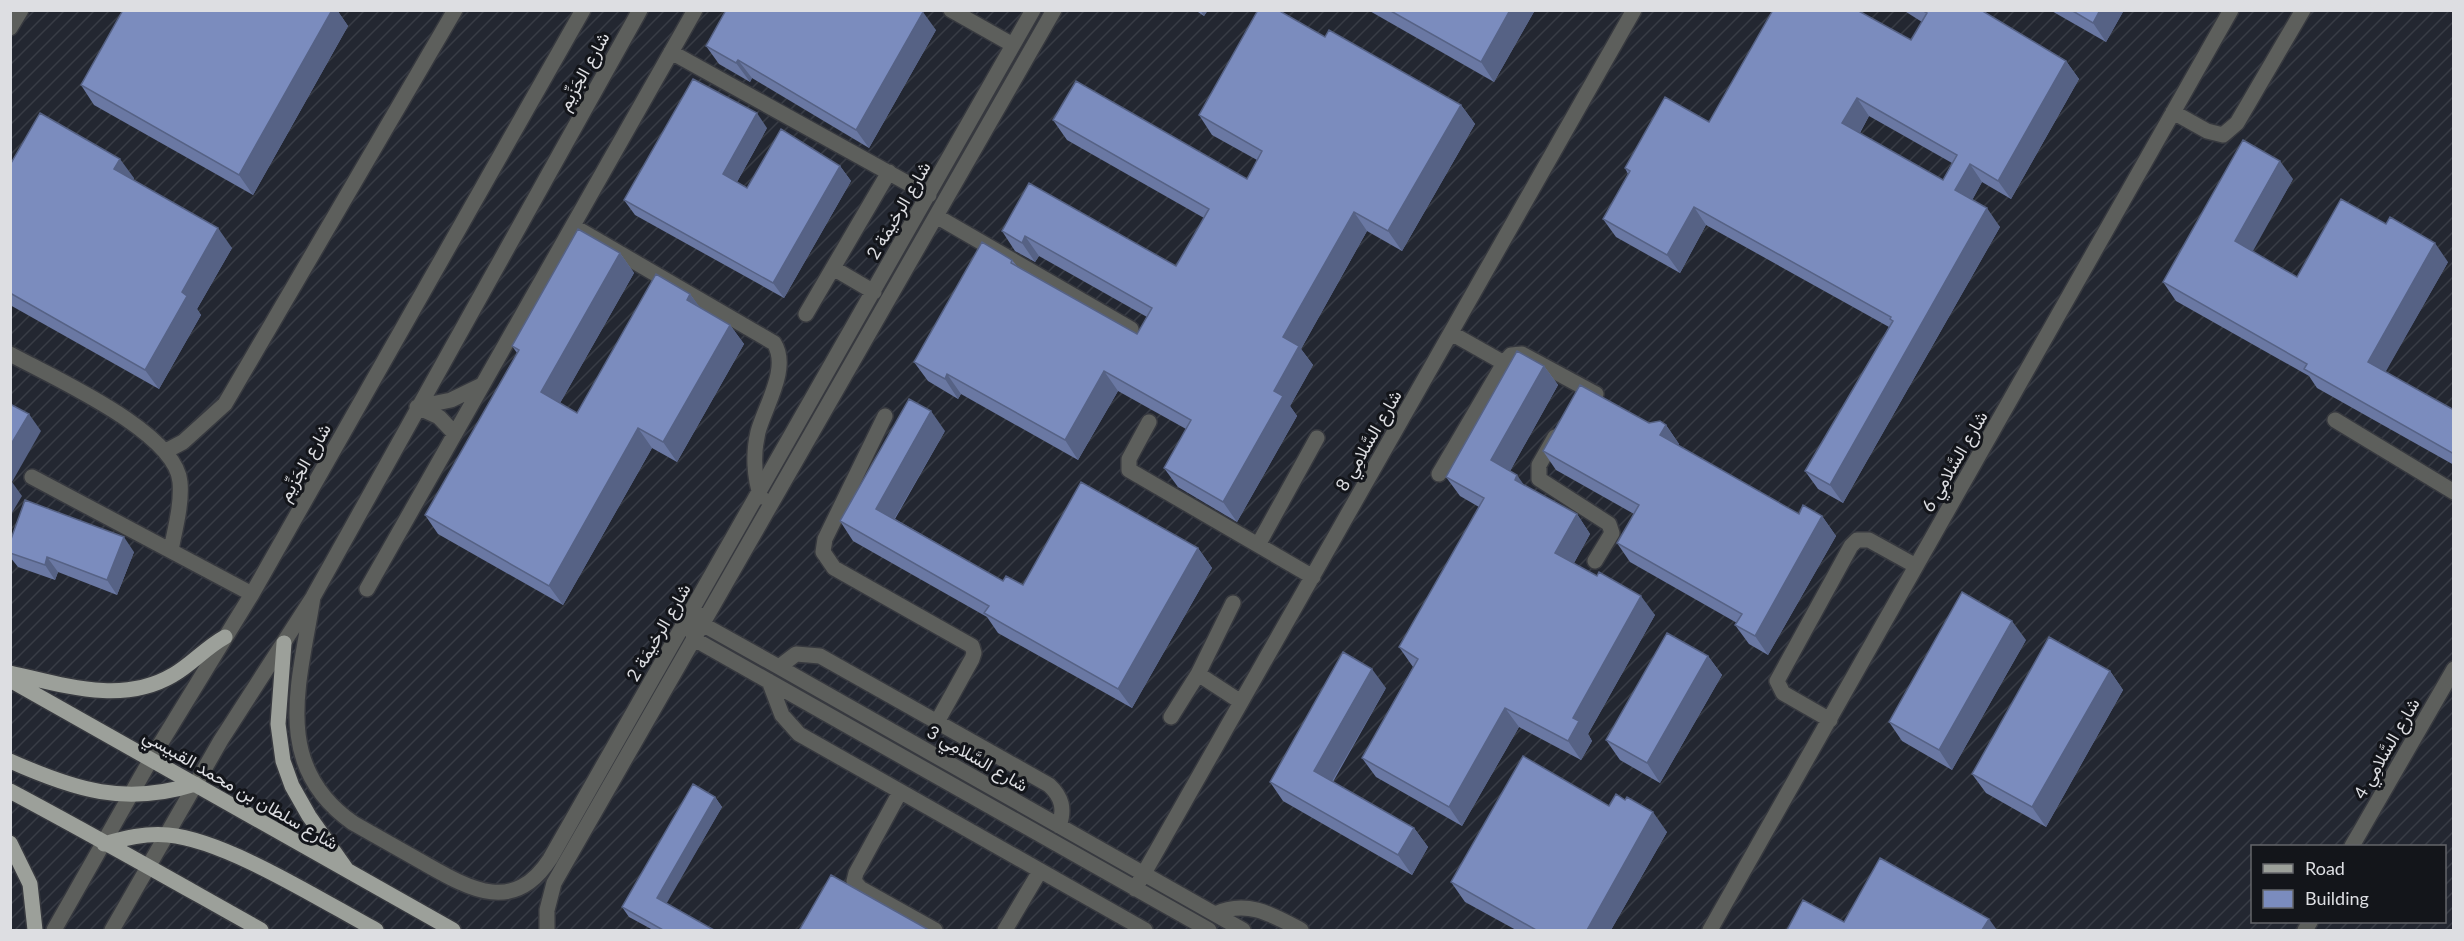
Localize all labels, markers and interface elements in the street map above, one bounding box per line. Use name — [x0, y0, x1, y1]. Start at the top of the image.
street label: شارع الجَزِّيم — [552, 28, 615, 115]
street label: شارع الرخيمَة 2 — [861, 157, 937, 264]
street label: شارع السَّلامِي 8 — [1330, 386, 1410, 497]
street label: شارع السَّلامِي 6 — [1916, 407, 1996, 518]
street label: شارع الجَزِّيم — [273, 419, 337, 506]
street label: شارع الرخيمَة 2 — [621, 579, 697, 686]
street label: شارع السَّلامِي 4 — [2348, 694, 2428, 805]
street label: شارع السَّلامِي 3 — [921, 720, 1032, 800]
street label: شارع سلطان بن محمد القبيسي — [137, 724, 342, 858]
legend — [2251, 845, 2446, 923]
text: Road — [2305, 857, 2345, 879]
text: Building — [2305, 887, 2369, 909]

